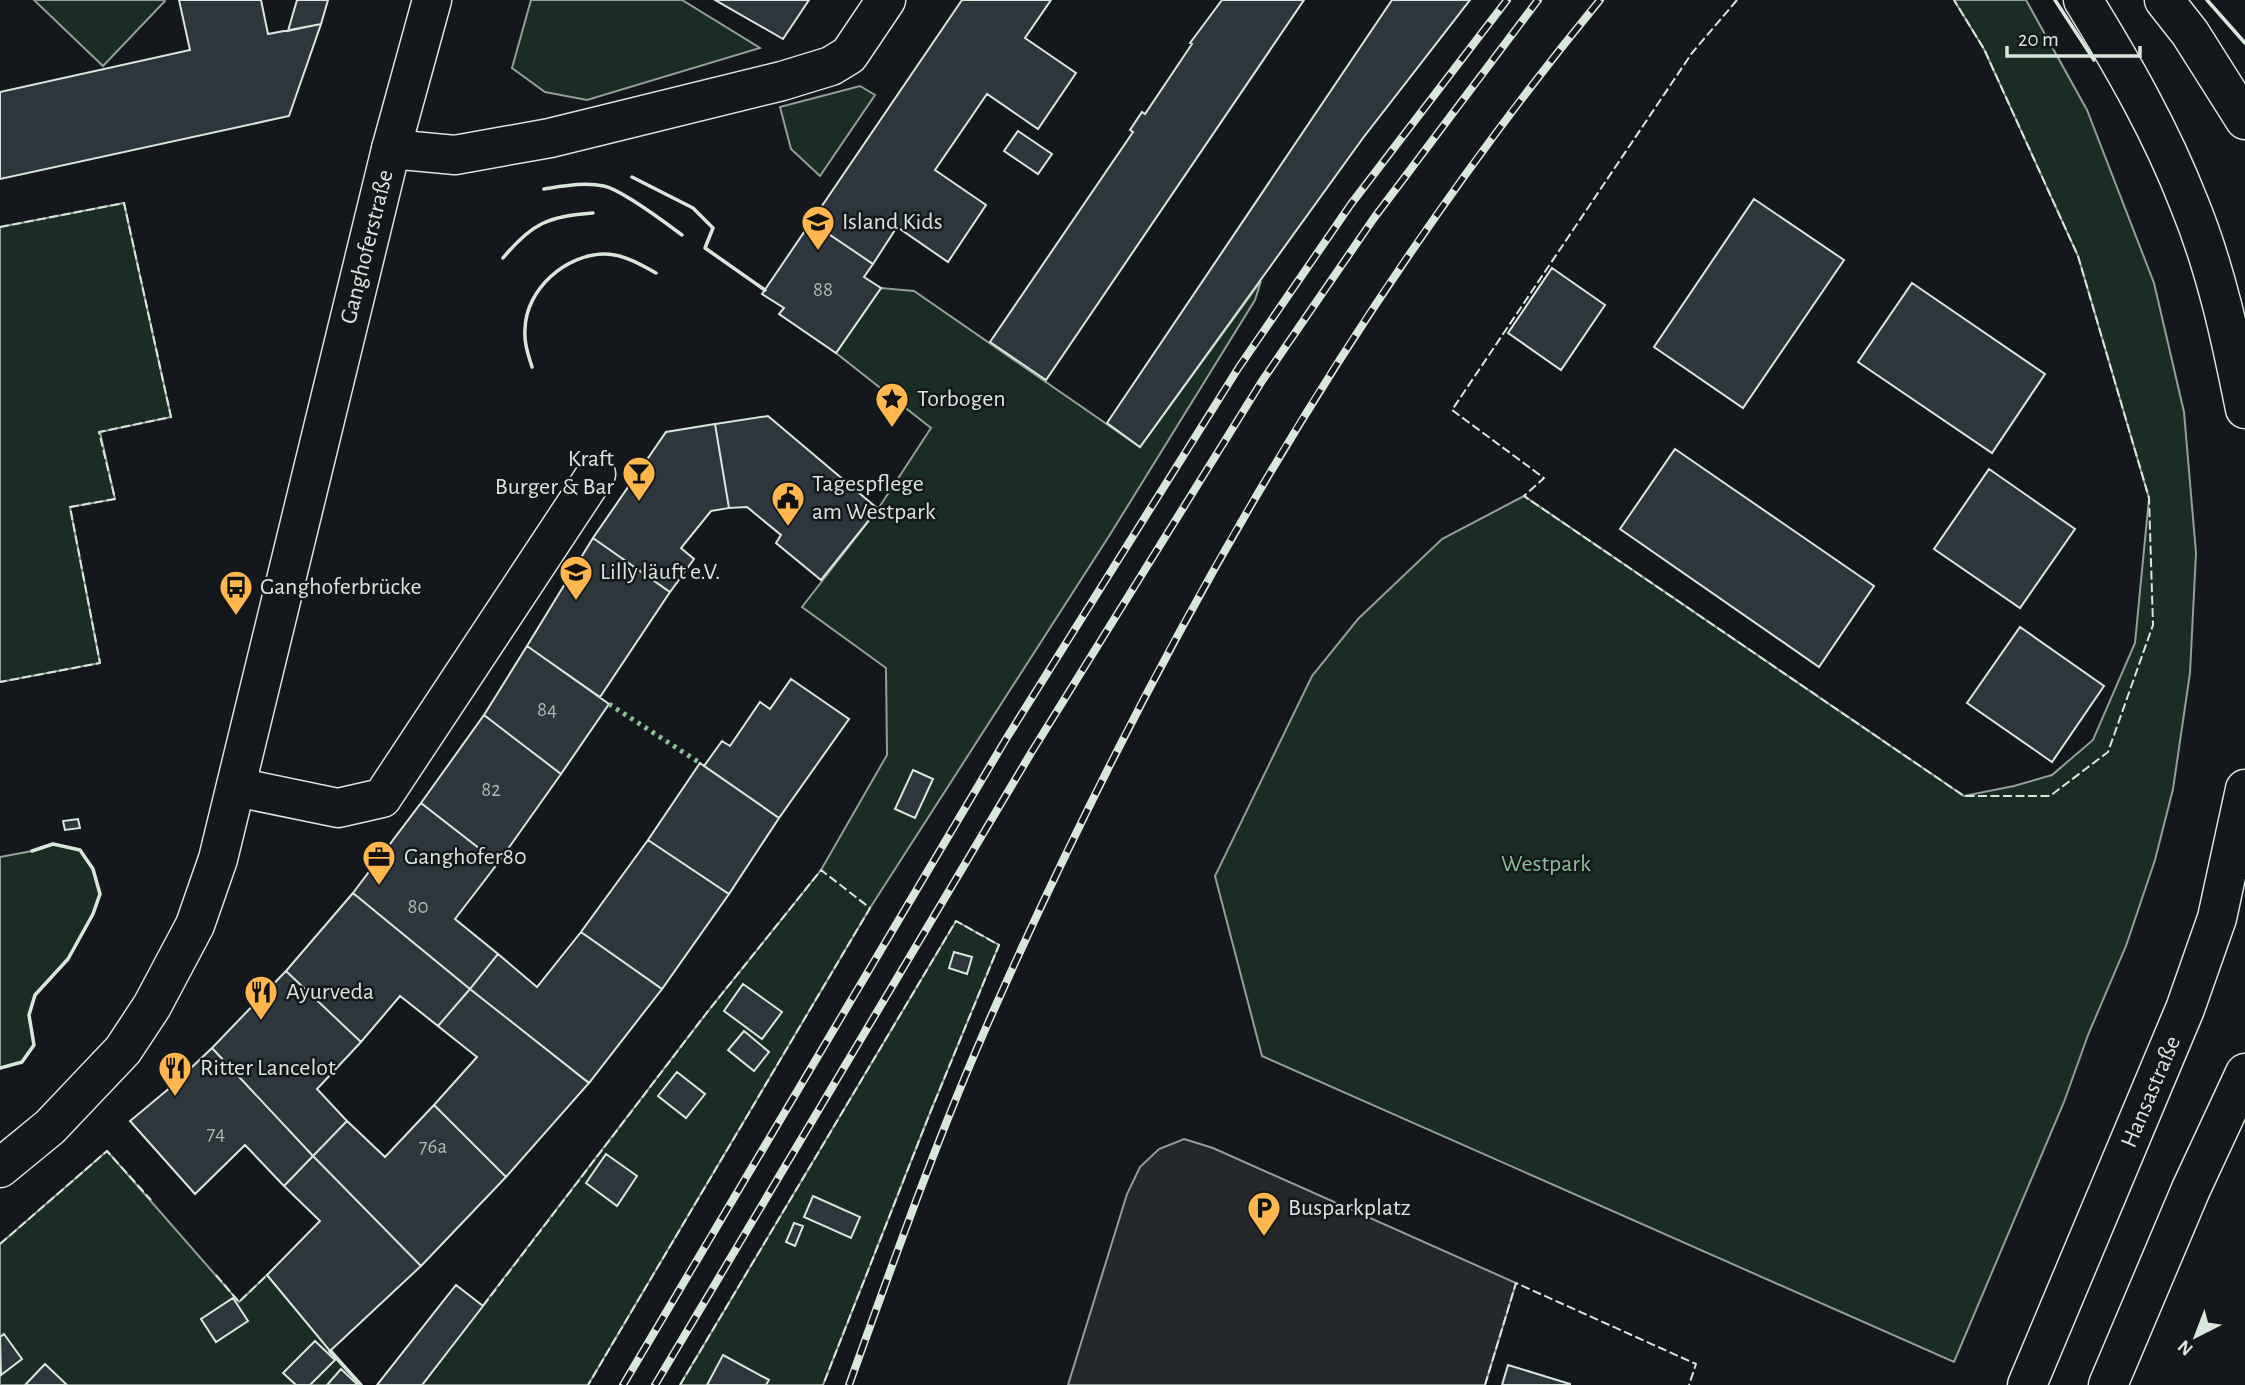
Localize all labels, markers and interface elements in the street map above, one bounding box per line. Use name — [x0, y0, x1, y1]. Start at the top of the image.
scale bar — [2007, 14, 2140, 58]
text: 20 m — [2018, 29, 2059, 50]
street label: Ganghoferstraße — [336, 167, 398, 327]
school or university icon: Island Kids — [799, 203, 837, 252]
place label: Island Kids — [842, 210, 943, 234]
house number: 88 — [813, 279, 833, 300]
place icon: Torbogen — [873, 380, 911, 429]
place label: Torbogen — [917, 387, 1006, 411]
place label: Kraft Burger & Bar — [495, 447, 614, 499]
bar icon: Kraft Burger & Bar — [620, 454, 658, 503]
place label: Tagespflege am Westpark — [812, 472, 936, 524]
public building icon: Tagespflege am Westpark — [769, 479, 807, 528]
school or university icon: Lilly läuft e.V. — [557, 553, 595, 602]
place label: Lilly läuft e.V. — [600, 560, 720, 584]
bus stop icon: Ganghoferbrücke — [217, 568, 255, 617]
place label: Ganghoferbrücke — [260, 575, 421, 599]
house number: 84 — [537, 699, 557, 720]
house number: 82 — [481, 779, 501, 800]
office icon: Ganghofer80 — [360, 838, 398, 887]
place label: Ganghofer80 — [404, 845, 527, 869]
park label: Westpark — [1501, 852, 1591, 876]
house number: 80 — [407, 896, 429, 917]
restaurant icon: Ayurveda — [242, 973, 280, 1022]
place label: Ayurveda — [286, 980, 374, 1004]
street label: Hansastraße — [2117, 1033, 2185, 1151]
restaurant icon: Ritter Lancelot — [156, 1049, 194, 1098]
place label: Ritter Lancelot — [200, 1056, 336, 1080]
house number: 74 — [207, 1123, 225, 1144]
house number: 76a — [419, 1136, 447, 1157]
parking icon: Busparkplatz — [1245, 1189, 1283, 1238]
place label: Busparkplatz — [1288, 1196, 1411, 1220]
north arrow — [2161, 1301, 2231, 1371]
text: N — [2174, 1336, 2197, 1359]

